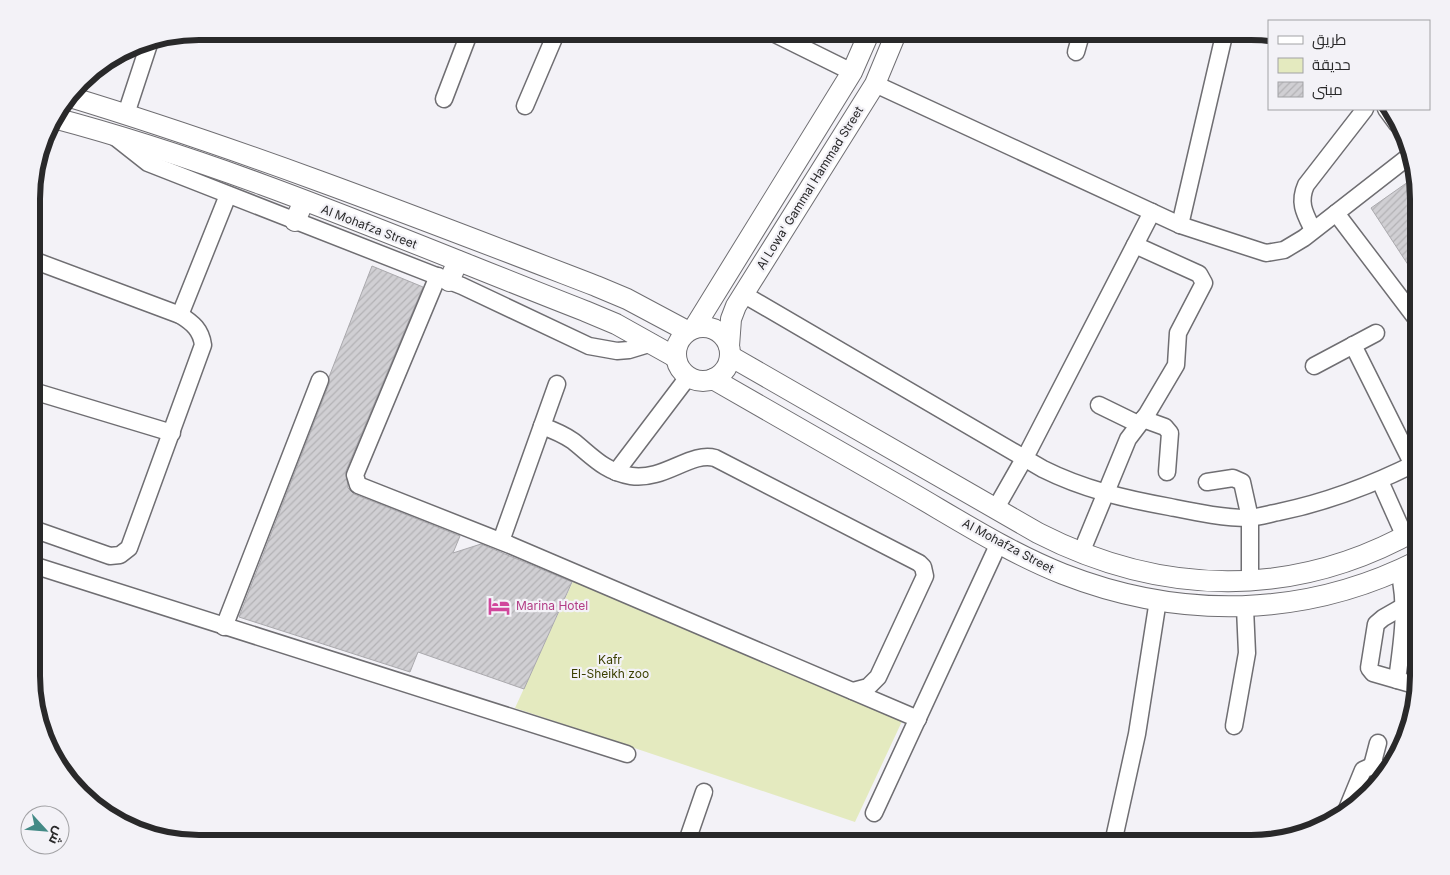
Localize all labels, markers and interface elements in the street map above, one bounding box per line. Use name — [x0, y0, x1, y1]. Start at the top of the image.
legend — [1268, 20, 1430, 110]
text: طريق — [1312, 30, 1346, 50]
text: حديقة — [1312, 55, 1351, 74]
text: مبنى — [1312, 80, 1343, 100]
street label: Al Lowa' Gammal Hammad Street — [753, 103, 866, 272]
street label: Al Mohafza Street — [319, 201, 419, 252]
street label: Al Mohafza Street — [960, 515, 1057, 576]
hotel icon: Marina Hotel — [486, 593, 512, 619]
place label: Marina Hotel — [516, 598, 588, 613]
park label: Kafr El-Sheikh zoo — [571, 652, 649, 681]
north arrow — [20, 805, 70, 855]
text: ش — [45, 824, 69, 848]

